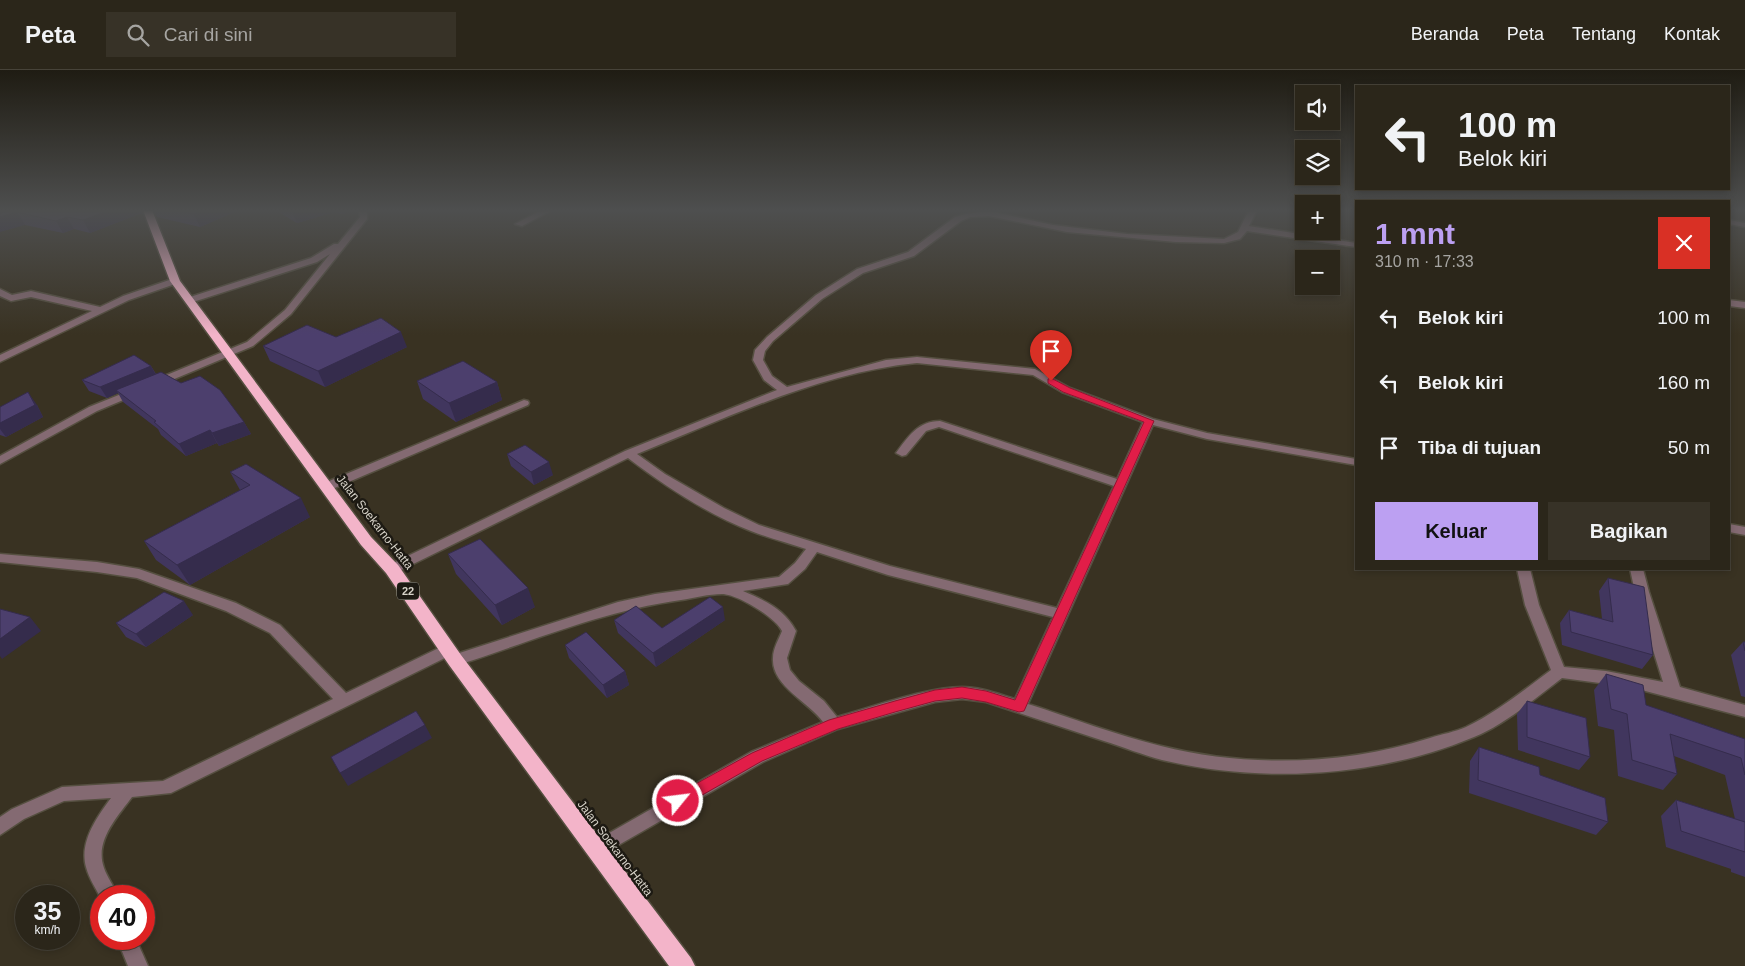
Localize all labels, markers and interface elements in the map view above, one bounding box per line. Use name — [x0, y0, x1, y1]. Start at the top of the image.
search box — [106, 12, 456, 57]
text: Peta — [25, 21, 76, 48]
icon: search — [124, 21, 152, 49]
text: Cari di sini — [164, 24, 252, 45]
text: Beranda — [1411, 24, 1479, 44]
text: Peta — [1507, 24, 1544, 44]
text: Tentang — [1572, 24, 1636, 44]
text: Kontak — [1664, 24, 1720, 44]
map controls — [1295, 85, 1340, 295]
button: sound — [1295, 85, 1340, 130]
icon: left — [1375, 105, 1440, 170]
text: 100 m — [1458, 105, 1557, 144]
button: layers — [1295, 140, 1340, 185]
text: Belok kiri — [1458, 146, 1547, 171]
button: + — [1295, 195, 1340, 240]
text: 1 mnt — [1375, 217, 1455, 250]
button: close — [1658, 217, 1710, 269]
button: − — [1295, 250, 1340, 295]
text: 310 m · 17:33 — [1375, 253, 1474, 270]
icon: left — [1375, 304, 1403, 332]
text: Belok kiri — [1418, 307, 1504, 328]
text: 100 m — [1657, 307, 1710, 328]
pin — [1030, 330, 1072, 381]
icon: arrive — [1037, 337, 1065, 365]
icon: left — [1375, 369, 1403, 397]
text: Belok kiri — [1418, 372, 1504, 393]
text: 160 m — [1657, 372, 1710, 393]
icon: arrive — [1375, 434, 1403, 462]
text: Tiba di tujuan — [1418, 437, 1541, 458]
text: 50 m — [1668, 437, 1710, 458]
street label: Jalan Soekarno-Hatta — [334, 472, 416, 572]
button: Keluar — [1375, 502, 1538, 560]
button: Bagikan — [1548, 502, 1710, 560]
road number: 22 — [397, 582, 419, 600]
position arrow — [651, 774, 703, 826]
street label: Jalan Soekarno-Hatta — [574, 797, 656, 899]
speed limit sign: 40 — [90, 885, 155, 950]
text: 35 — [34, 897, 61, 925]
text: km/h — [34, 923, 61, 937]

